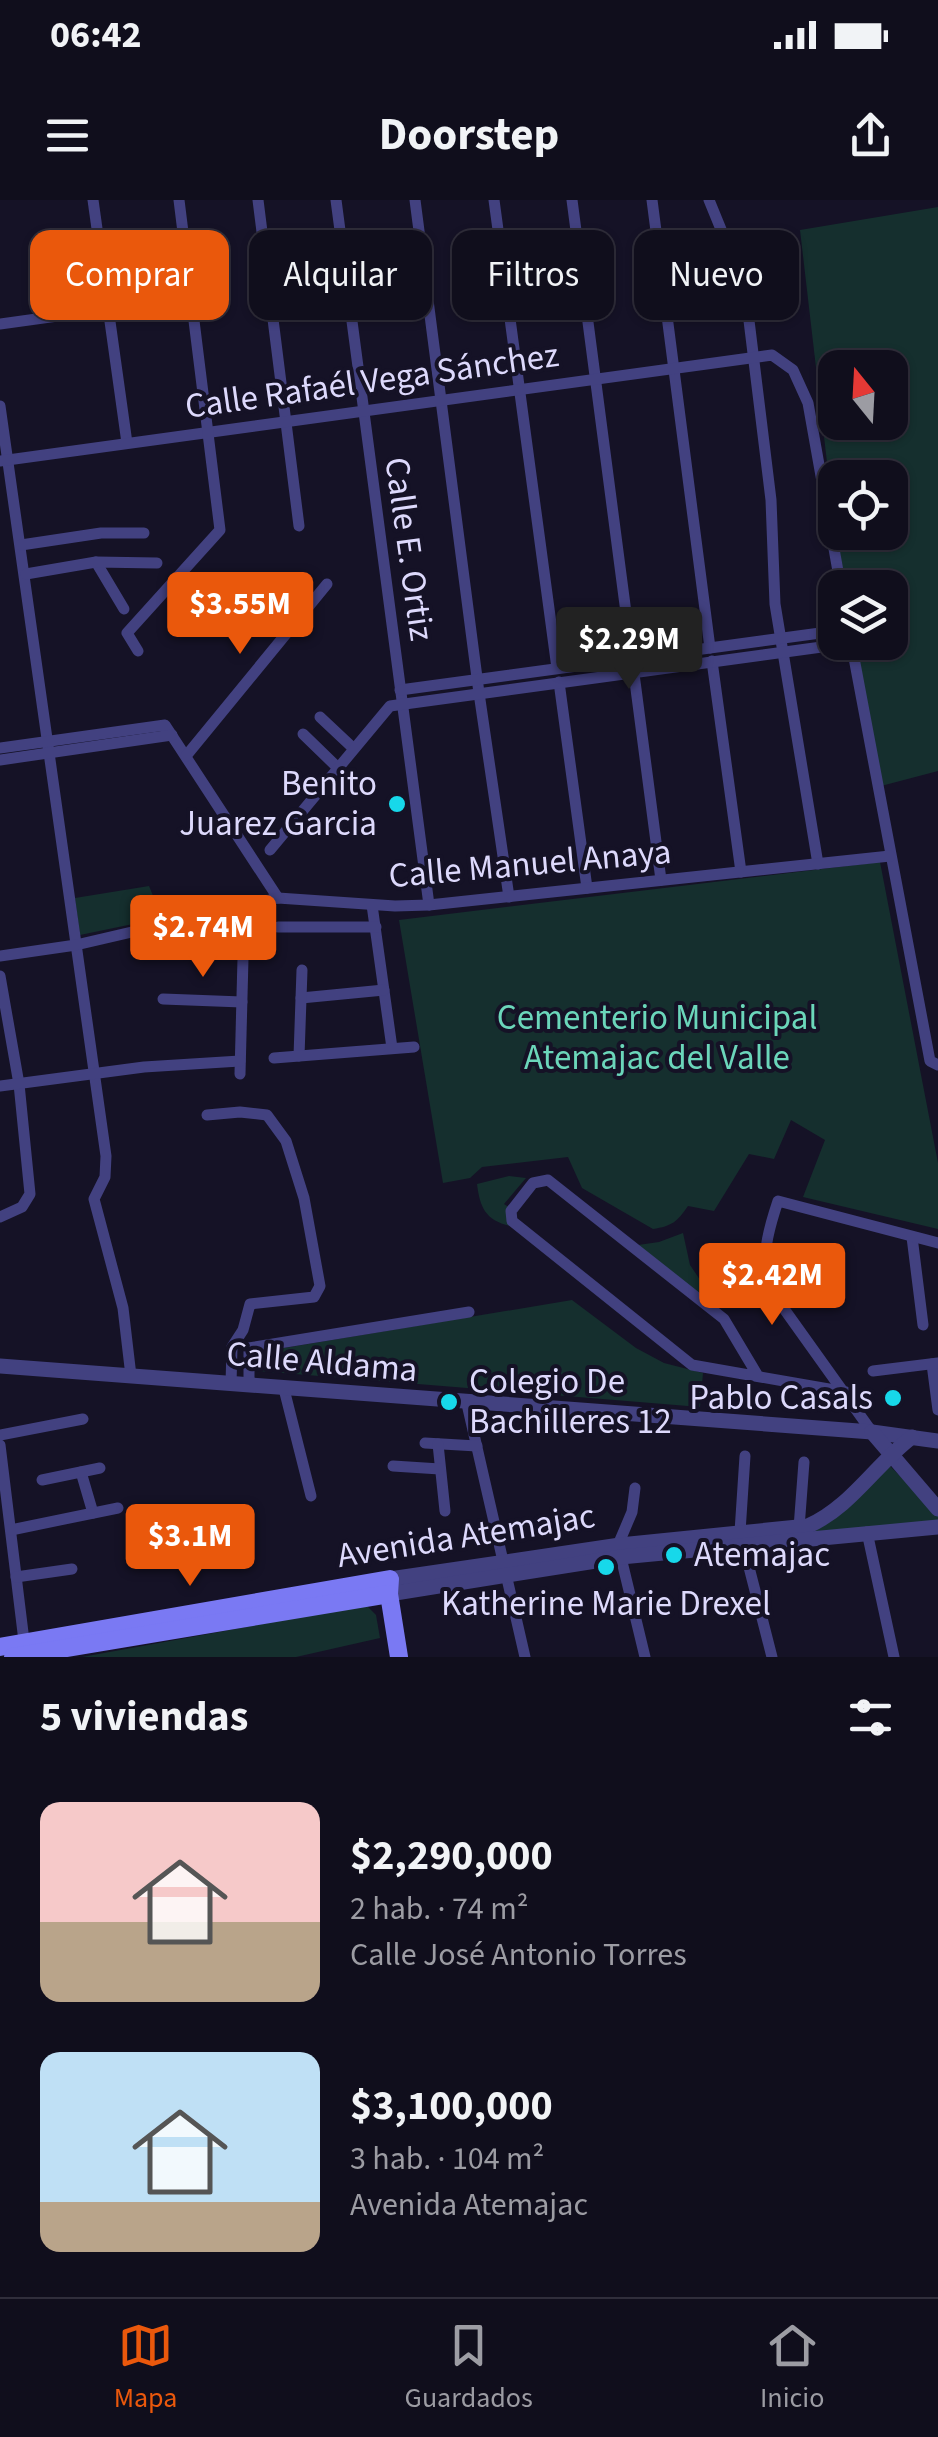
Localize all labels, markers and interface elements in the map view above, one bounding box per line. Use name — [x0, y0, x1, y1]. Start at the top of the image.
text: 06:42 — [50, 8, 142, 62]
text: Doorstep — [379, 103, 559, 167]
icon: menu — [40, 108, 95, 163]
icon: share — [843, 108, 898, 163]
chip: Comprar — [30, 230, 229, 320]
chip: Alquilar — [249, 230, 432, 320]
chip: Filtros — [452, 230, 614, 320]
chip: Nuevo — [634, 230, 799, 320]
street label: Calle Rafaél Vega Sánchez — [182, 330, 562, 432]
north arrow — [818, 350, 908, 440]
map controls — [818, 350, 908, 660]
street label: Calle E. Ortiz — [371, 454, 447, 644]
button: locate — [818, 460, 908, 550]
button: layers — [818, 570, 908, 660]
pin: $3.55M — [159, 572, 321, 657]
text: $3.55M — [189, 581, 291, 627]
pin: $2.29M — [548, 607, 710, 692]
text: $2.29M — [578, 616, 680, 662]
place label: Benito Juarez Garcia — [179, 759, 377, 849]
marker: Benito Juarez Garcia — [386, 793, 408, 815]
street label: Calle Manuel Anaya — [387, 827, 673, 901]
pin: $2.74M — [122, 895, 284, 980]
text: $2.74M — [152, 904, 254, 950]
park label: Cementerio Municipal Atemajac del Valle — [497, 993, 817, 1083]
pin: $2.42M — [691, 1243, 853, 1328]
text: $2.42M — [721, 1252, 823, 1298]
street label: Calle Aldama — [224, 1329, 420, 1395]
place label: Colegio De Bachilleres 12 — [469, 1357, 672, 1447]
place label: Pablo Casals — [689, 1373, 873, 1423]
marker: Pablo Casals — [882, 1387, 904, 1409]
marker: Colegio De Bachilleres 12 — [438, 1391, 460, 1413]
street label: Avenida Atemajac — [334, 1491, 598, 1581]
pin: $3.1M — [120, 1504, 260, 1589]
text: $3.1M — [148, 1513, 232, 1559]
place label: Atemajac — [694, 1530, 830, 1580]
marker: Atemajac — [663, 1544, 685, 1566]
marker: Katherine Marie Drexel — [595, 1556, 617, 1578]
place label: Katherine Marie Drexel — [441, 1579, 771, 1629]
text: 5 viviendas — [40, 1687, 248, 1747]
icon: filters — [843, 1690, 898, 1745]
text: $2,290,000 — [350, 1826, 553, 1886]
icon: home — [120, 1842, 240, 1962]
text: 2 hab. · 74 m² — [350, 1886, 528, 1932]
text: Calle José Antonio Torres — [350, 1932, 687, 1978]
text: $3,100,000 — [350, 2076, 553, 2136]
icon: home — [120, 2092, 240, 2212]
text: 3 hab. · 104 m² — [350, 2136, 544, 2182]
text: Avenida Atemajac — [350, 2182, 588, 2228]
tab: Mapa — [114, 2318, 177, 2418]
tab: Guardados — [405, 2318, 533, 2418]
tab: Inicio — [760, 2318, 824, 2418]

